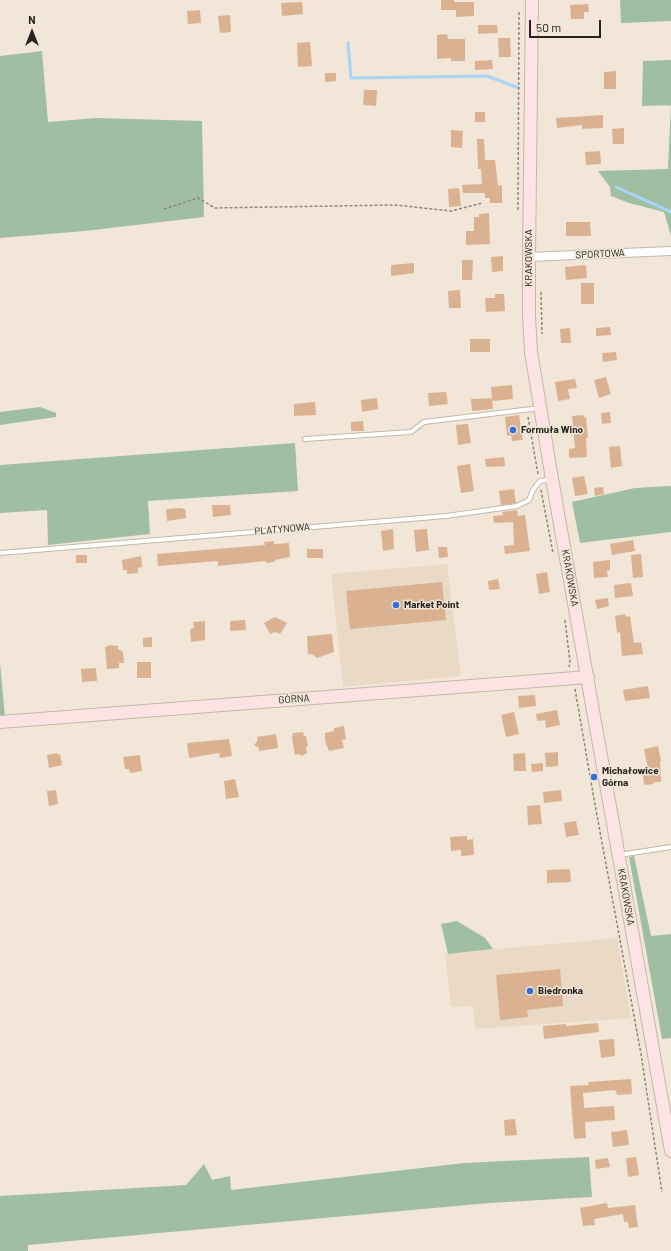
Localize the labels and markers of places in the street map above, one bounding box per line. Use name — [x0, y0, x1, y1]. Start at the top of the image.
place label: Formuła Wino — [521, 424, 583, 436]
marker: Formuła Wino — [508, 425, 518, 435]
place label: Market Point — [404, 599, 459, 611]
marker: Market Point — [391, 600, 401, 610]
place label: Michałowice Górna — [602, 765, 659, 788]
marker: Michałowice Górna — [589, 772, 599, 782]
place label: Biedronka — [538, 985, 583, 997]
marker: Biedronka — [525, 986, 535, 996]

